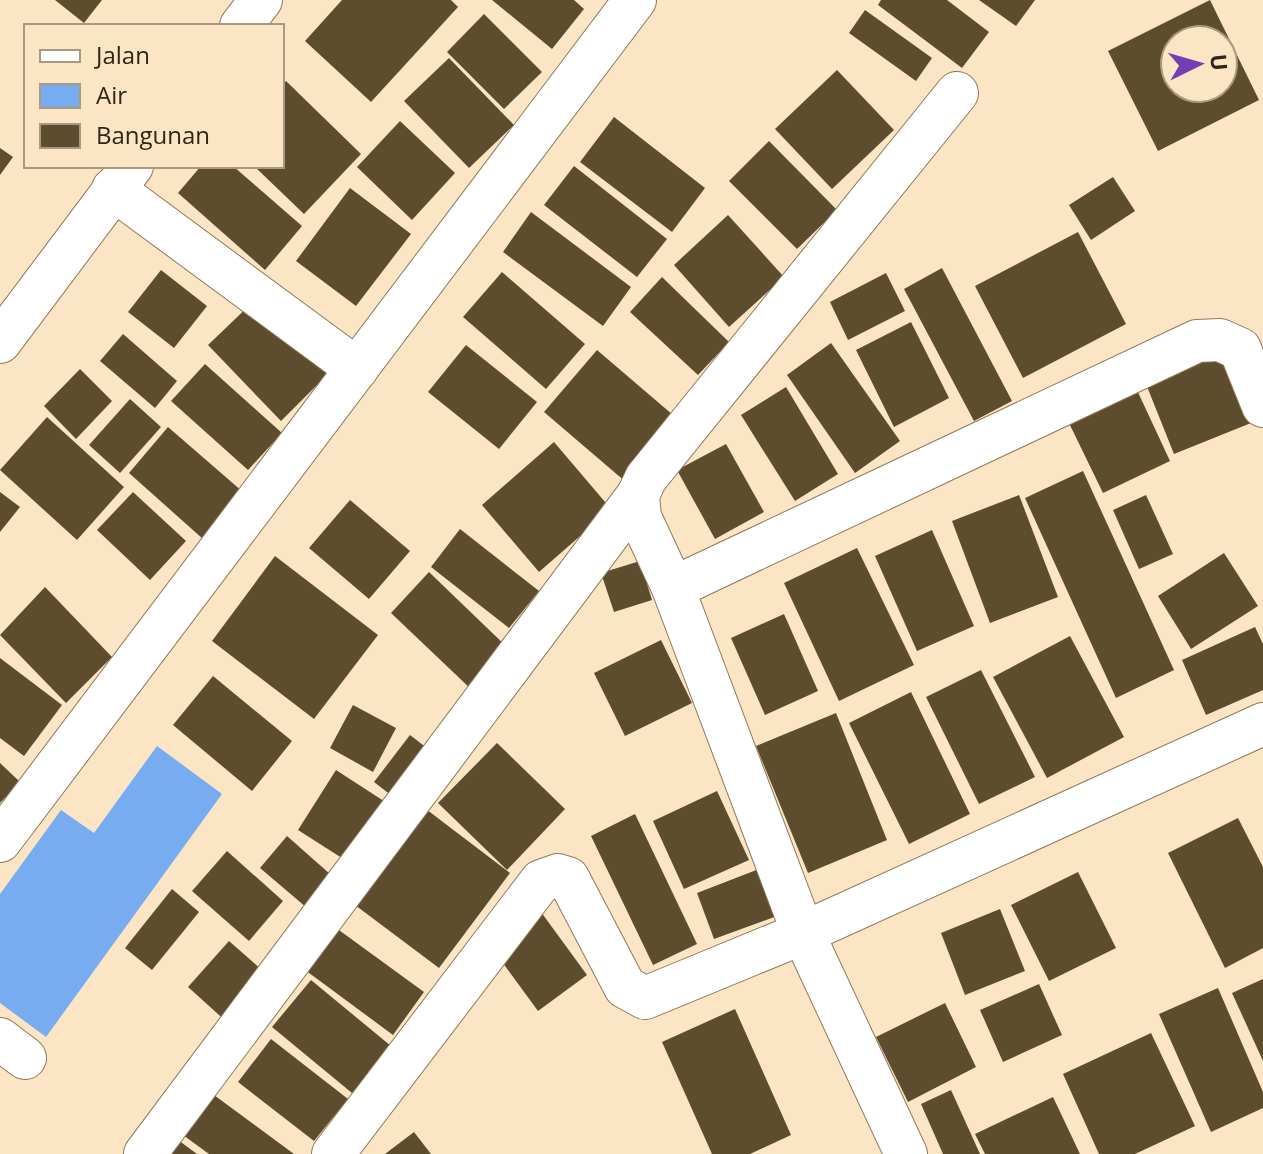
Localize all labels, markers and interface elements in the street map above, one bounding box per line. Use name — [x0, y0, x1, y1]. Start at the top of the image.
legend — [24, 24, 284, 168]
north arrow — [1159, 24, 1239, 104]
text: Jalan — [94, 38, 150, 71]
text: U — [1204, 53, 1236, 72]
text: Air — [96, 78, 127, 111]
text: Bangunan — [96, 118, 210, 151]

